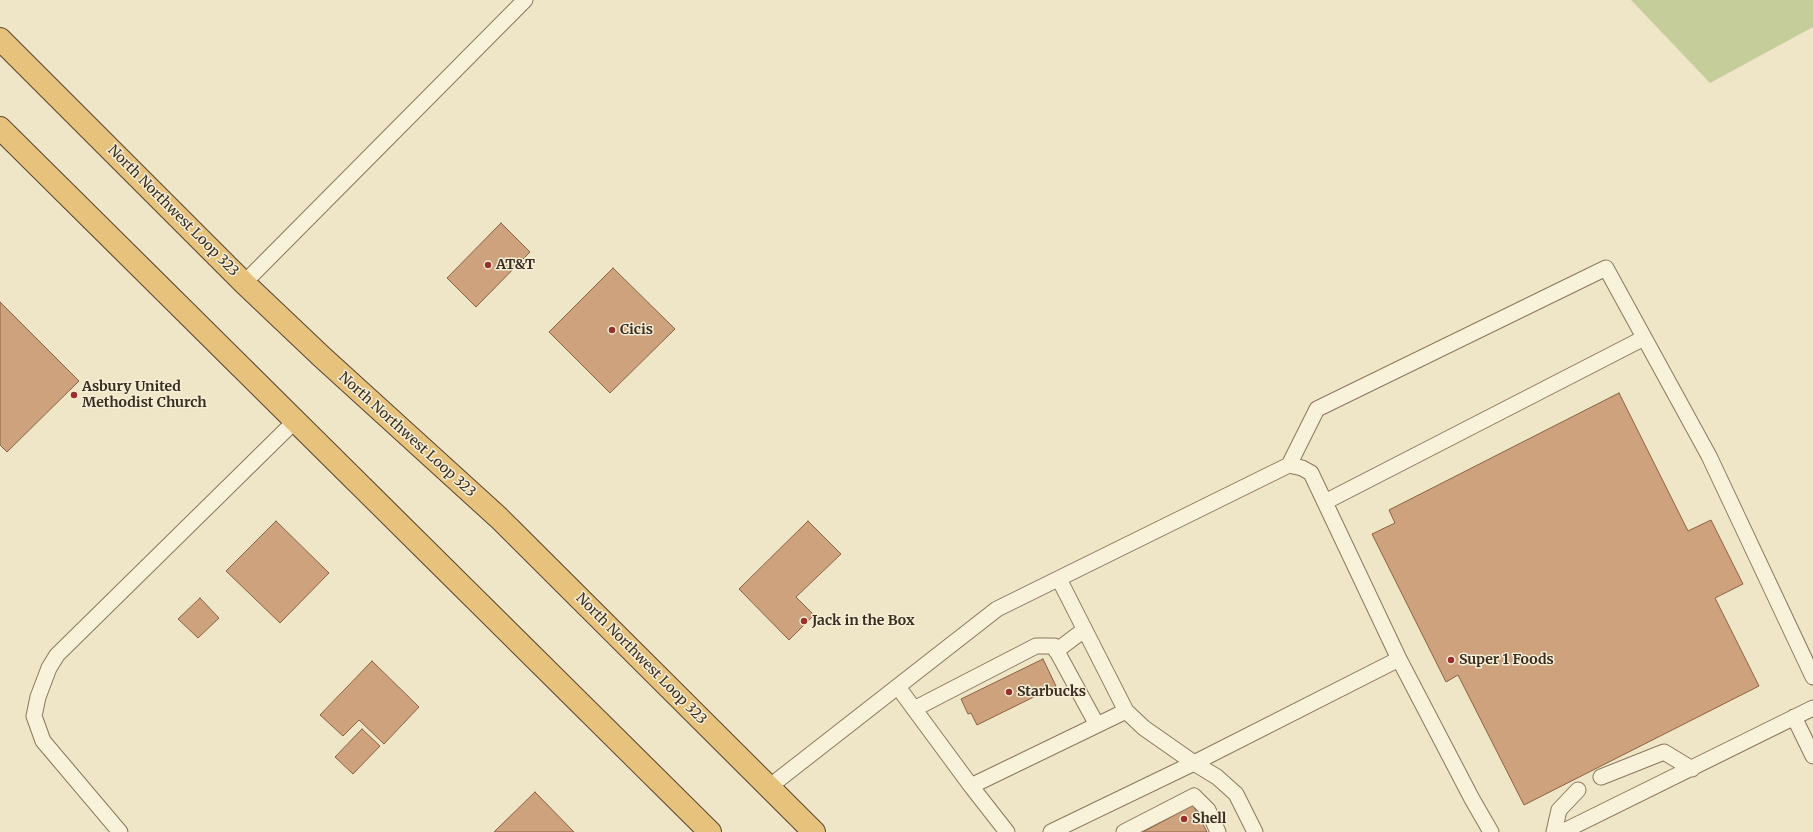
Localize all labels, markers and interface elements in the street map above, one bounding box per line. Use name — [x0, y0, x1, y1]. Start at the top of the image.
street label: North Northwest Loop 323 — [104, 142, 242, 280]
place label: AT&T — [496, 257, 535, 273]
marker: AT&T — [483, 260, 493, 270]
place label: Cicis — [620, 322, 653, 338]
marker: Cicis — [607, 325, 617, 335]
street label: North Northwest Loop 323 — [335, 369, 479, 501]
place label: Asbury United Methodist Church — [82, 379, 207, 412]
marker: Asbury United Methodist Church — [69, 390, 79, 400]
street label: North Northwest Loop 323 — [572, 590, 710, 728]
place label: Jack in the Box — [812, 613, 915, 629]
marker: Jack in the Box — [799, 616, 809, 626]
place label: Super 1 Foods — [1459, 652, 1554, 668]
marker: Super 1 Foods — [1446, 655, 1456, 665]
place label: Starbucks — [1017, 684, 1086, 700]
marker: Starbucks — [1004, 687, 1014, 697]
place label: Shell — [1192, 811, 1226, 827]
marker: Shell — [1179, 814, 1189, 824]

